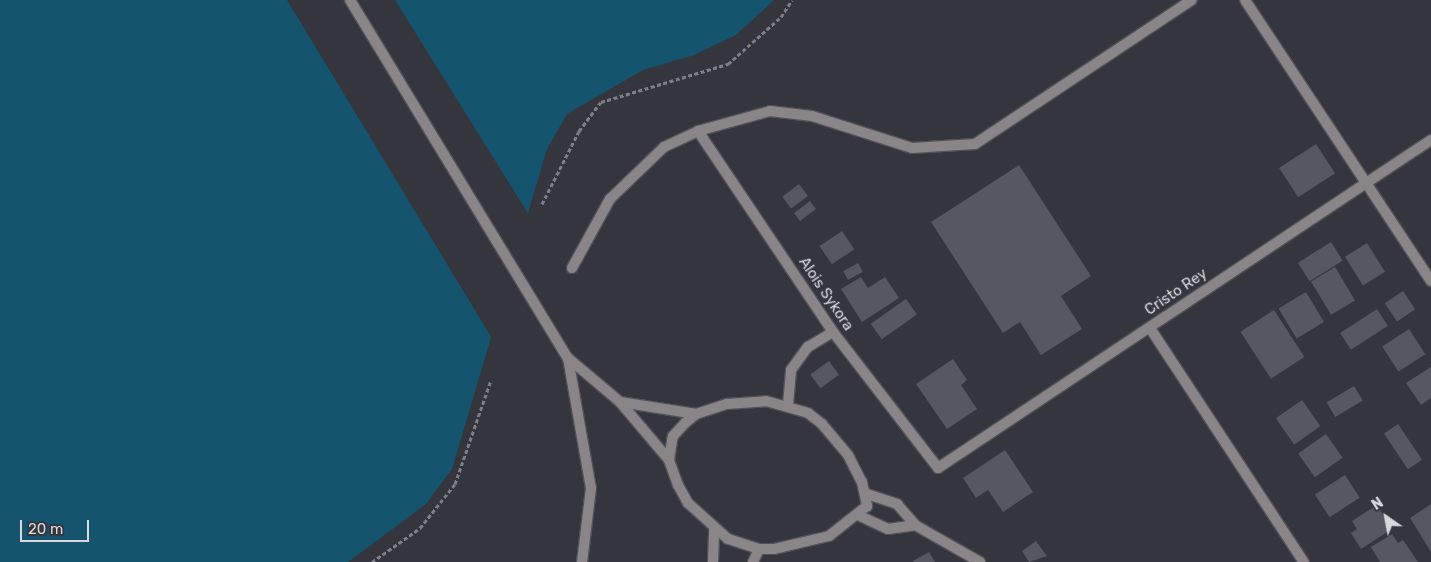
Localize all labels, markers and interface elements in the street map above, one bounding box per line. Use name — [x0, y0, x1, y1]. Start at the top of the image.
street label: Alois Sykora — [795, 254, 857, 334]
street label: Cristo Rey — [1141, 265, 1211, 319]
north arrow — [1361, 492, 1411, 542]
text: N — [1369, 494, 1386, 514]
scale bar — [22, 510, 91, 542]
text: 20 m — [28, 520, 63, 538]

